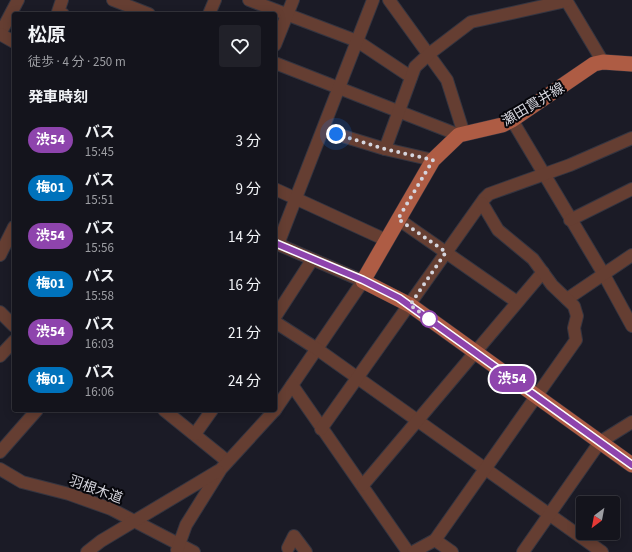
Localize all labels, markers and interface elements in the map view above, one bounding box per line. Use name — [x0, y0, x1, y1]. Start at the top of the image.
text: 松原 — [28, 22, 66, 49]
button: heart — [219, 25, 261, 67]
text: 徒歩 · 4 分 · 250 m — [28, 53, 126, 71]
street label: 瀬田貫井線 — [498, 78, 569, 131]
text: 発車時刻 — [28, 87, 88, 108]
text: バス — [85, 122, 115, 143]
your location — [326, 124, 346, 144]
text: 渋54 — [36, 130, 65, 150]
text: 3 分 — [236, 131, 261, 152]
text: 15:45 — [85, 143, 114, 161]
text: バス — [85, 170, 115, 191]
text: 梅01 — [36, 178, 65, 198]
text: 9 分 — [236, 179, 261, 200]
text: 15:51 — [85, 191, 114, 209]
text: バス — [85, 218, 115, 239]
text: 渋54 — [36, 226, 65, 246]
text: 14 分 — [228, 227, 261, 248]
text: 15:56 — [85, 239, 114, 257]
text: バス — [85, 266, 115, 287]
text: 梅01 — [36, 274, 65, 294]
text: 16 分 — [228, 275, 261, 296]
text: 15:58 — [85, 287, 114, 305]
unlabelled marker — [420, 310, 438, 328]
text: バス — [85, 314, 115, 335]
text: 渋54 — [36, 322, 65, 342]
text: 21 分 — [228, 323, 261, 344]
text: 16:03 — [85, 335, 114, 353]
text: バス — [85, 362, 115, 383]
line badge: 渋54 — [489, 366, 535, 392]
text: 渋54 — [498, 369, 526, 389]
text: 梅01 — [36, 370, 65, 390]
text: 24 分 — [228, 371, 261, 392]
text: 16:06 — [85, 383, 114, 401]
street label: 羽根木道 — [66, 471, 125, 509]
north arrow — [576, 496, 620, 540]
map controls — [576, 496, 620, 540]

